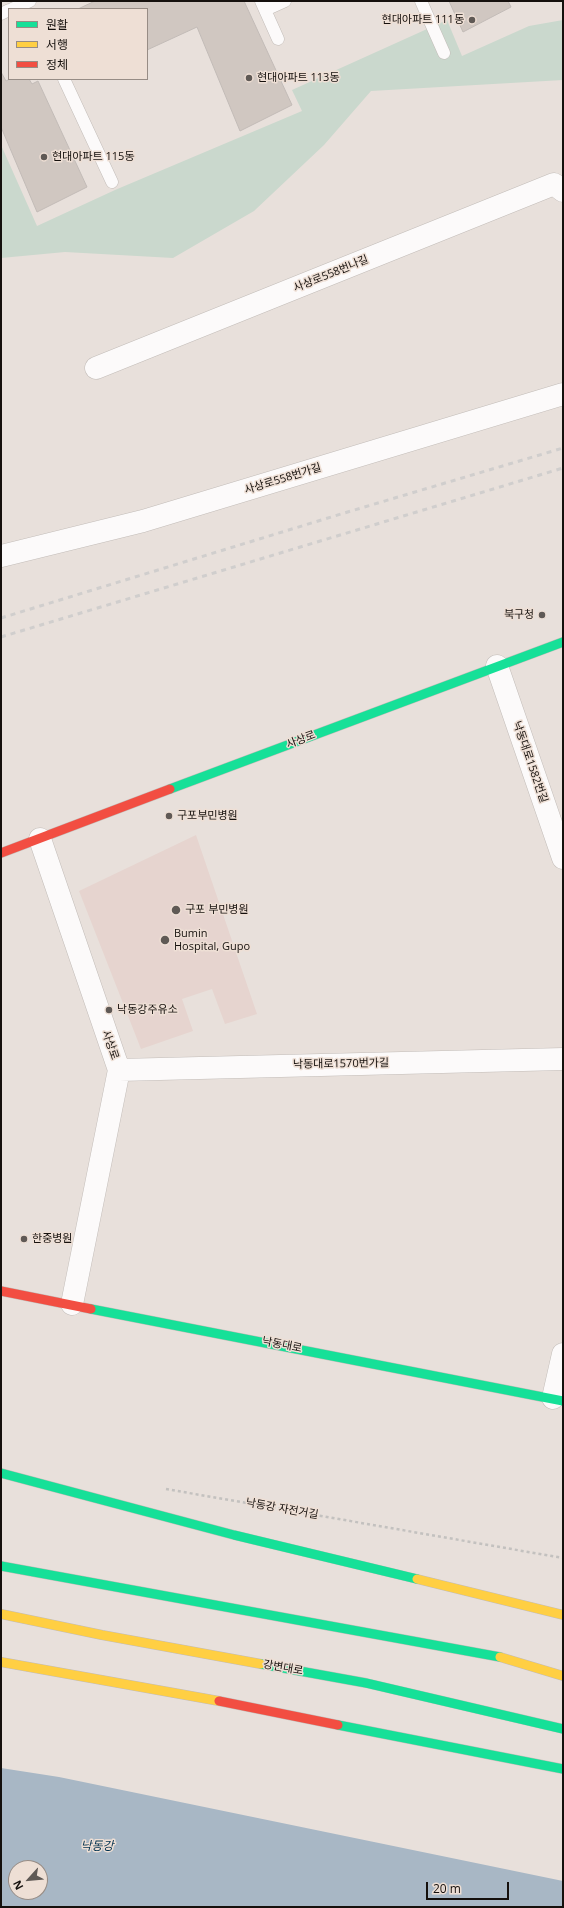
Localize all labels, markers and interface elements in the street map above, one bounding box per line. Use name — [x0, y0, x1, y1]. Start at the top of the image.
legend — [8, 8, 148, 80]
place label: 현대아파트 111동 — [382, 13, 464, 27]
marker: 현대아파트 111동 — [467, 15, 477, 25]
text: 원활 — [46, 16, 68, 33]
text: 서행 — [46, 36, 68, 53]
text: 정체 — [46, 56, 68, 73]
place label: 현대아파트 113동 — [257, 71, 339, 85]
marker: 현대아파트 113동 — [244, 73, 254, 83]
place label: 현대아파트 115동 — [52, 150, 134, 164]
marker: 현대아파트 115동 — [39, 152, 49, 162]
street label: 사상로558번나길 — [292, 253, 370, 295]
street label: 사상로558번가길 — [243, 461, 323, 497]
place label: 북구청 — [504, 608, 534, 622]
marker: 북구청 — [537, 610, 547, 620]
street label: 낙동대로1582번길 — [510, 719, 550, 805]
street label: 사상로 — [284, 728, 318, 752]
place label: 구포부민병원 — [177, 809, 238, 823]
marker: 구포부민병원 — [164, 811, 174, 821]
place label: 구포 부민병원 — [185, 903, 249, 917]
marker: 구포 부민병원 — [170, 904, 182, 916]
place label: Bumin Hospital, Gupo — [174, 927, 250, 953]
marker: Bumin Hospital, Gupo — [159, 934, 171, 946]
place label: 낙동강주유소 — [117, 1003, 178, 1017]
marker: 낙동강주유소 — [104, 1005, 114, 1015]
street label: 사상로 — [99, 1028, 121, 1062]
street label: 낙동대로1570번가길 — [293, 1057, 389, 1071]
place label: 한중병원 — [32, 1232, 72, 1246]
marker: 한중병원 — [19, 1234, 29, 1244]
street label: 낙동대로 — [261, 1335, 303, 1355]
street label: 낙동강 자전거길 — [245, 1496, 319, 1522]
street label: 강변대로 — [262, 1658, 304, 1678]
water label: 낙동강 — [80, 1840, 114, 1854]
north arrow — [8, 1860, 48, 1900]
scale bar — [428, 1874, 511, 1900]
text: N — [9, 1878, 26, 1893]
text: 20 m — [433, 1880, 461, 1897]

